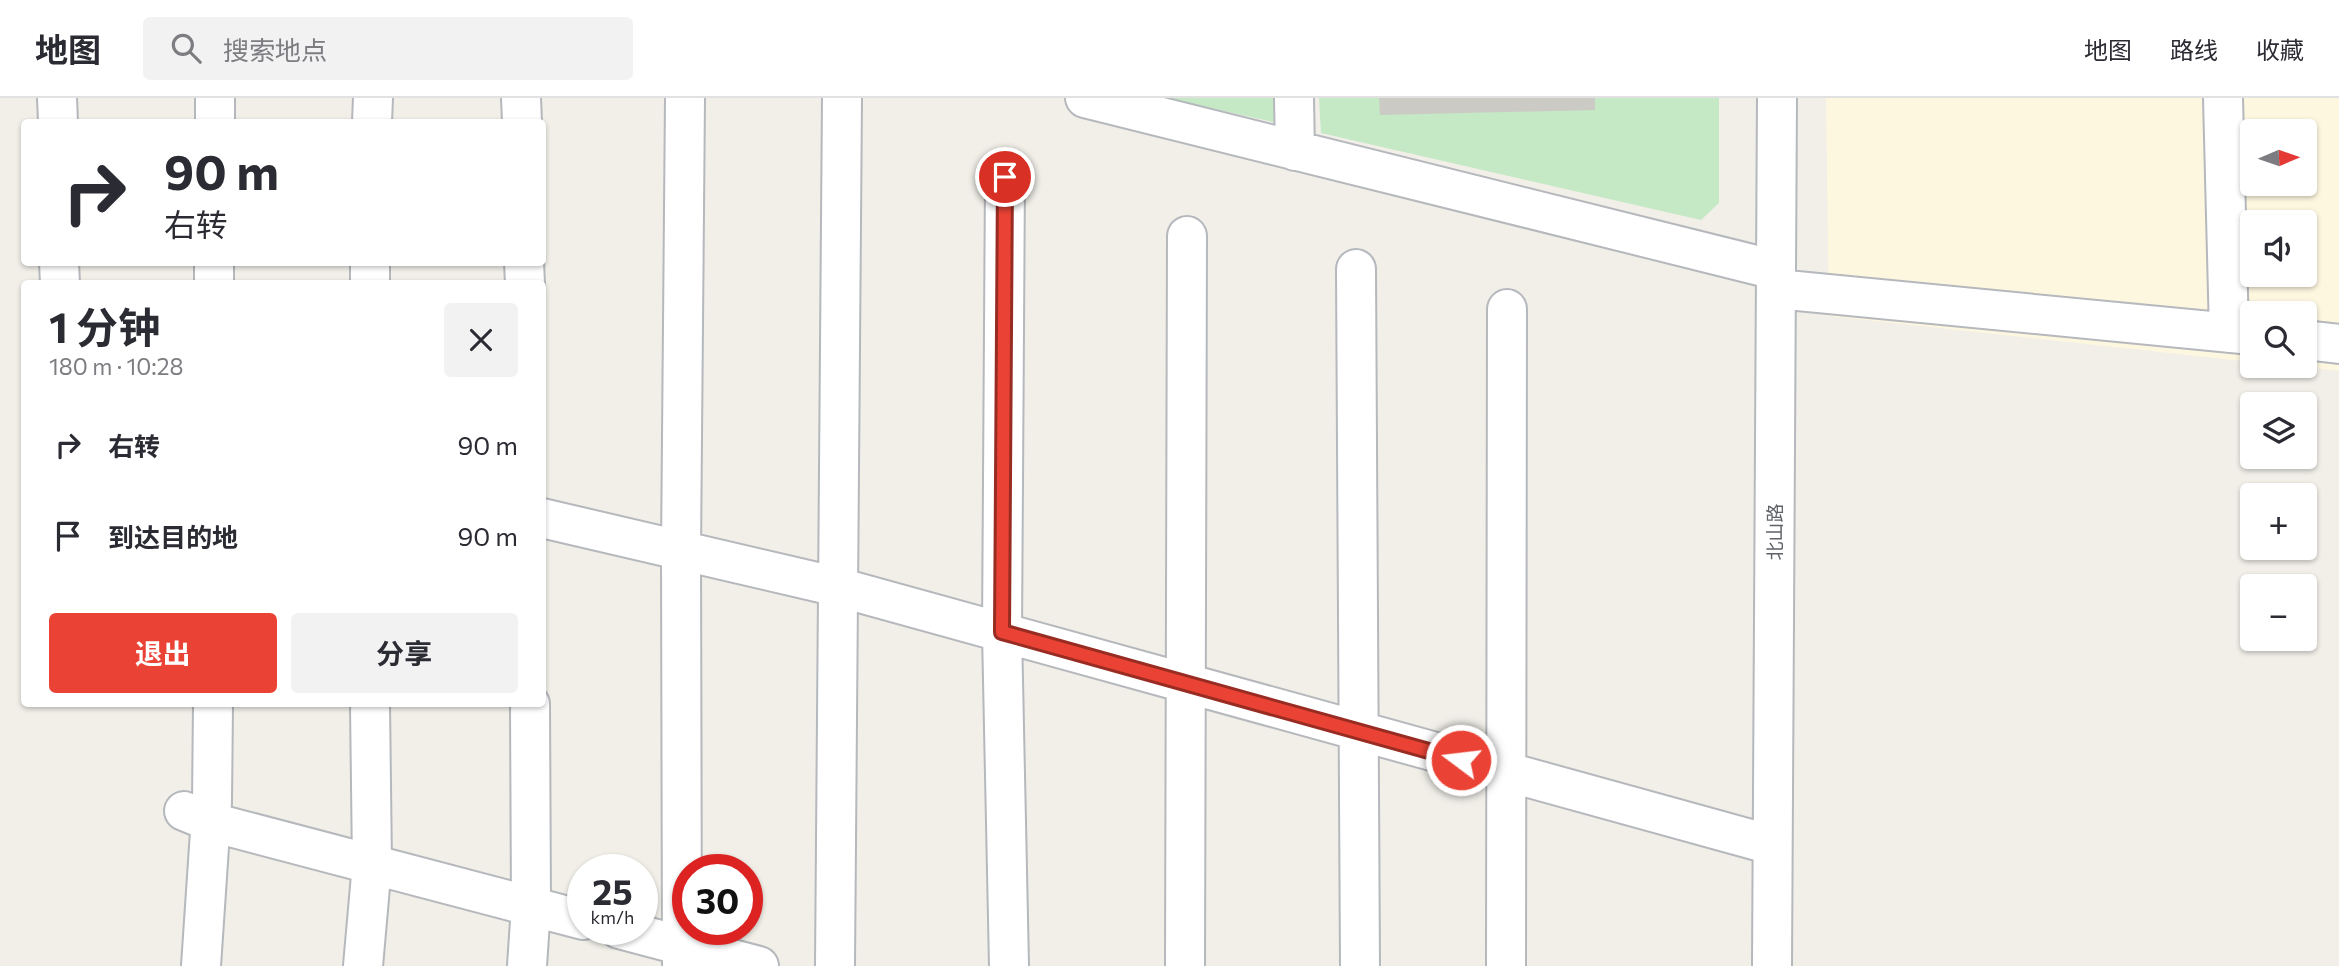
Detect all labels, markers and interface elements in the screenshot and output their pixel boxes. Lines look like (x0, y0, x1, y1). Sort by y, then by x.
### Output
search box (143, 17, 633, 80)
text: 地图 (35, 28, 101, 69)
icon: search (167, 29, 205, 67)
text: 搜索地点 (223, 34, 327, 65)
text: 地图 (2084, 35, 2132, 64)
text: 路线 (2170, 35, 2218, 64)
text: 收藏 (2256, 35, 2304, 64)
north arrow (2240, 119, 2317, 196)
map controls (2240, 119, 2317, 651)
text: 90 m (164, 140, 279, 200)
icon: right (49, 147, 140, 238)
pin (975, 147, 1035, 207)
icon: arrive (986, 158, 1024, 196)
text: 右转 (164, 204, 228, 244)
button: sound (2240, 210, 2317, 287)
text: 1 分钟 (49, 300, 160, 352)
button: search (2240, 301, 2317, 378)
button: close (444, 303, 518, 377)
text: 180 m · 10:28 (49, 352, 183, 380)
button: layers (2240, 392, 2317, 469)
icon: right (49, 426, 87, 464)
text: 90 m (458, 429, 518, 460)
text: 右转 (108, 430, 160, 461)
button: + (2240, 483, 2317, 560)
street label: 北山路 (1763, 503, 1786, 561)
icon: arrive (49, 517, 87, 555)
text: 90 m (458, 520, 518, 551)
text: 到达目的地 (108, 521, 238, 552)
button: − (2240, 574, 2317, 651)
button: 退出 (49, 613, 277, 693)
button: 分享 (291, 613, 518, 693)
position arrow (1424, 723, 1498, 797)
speed limit sign: 30 (672, 854, 763, 945)
text: 25 (592, 869, 633, 912)
text: km/h (591, 906, 634, 928)

